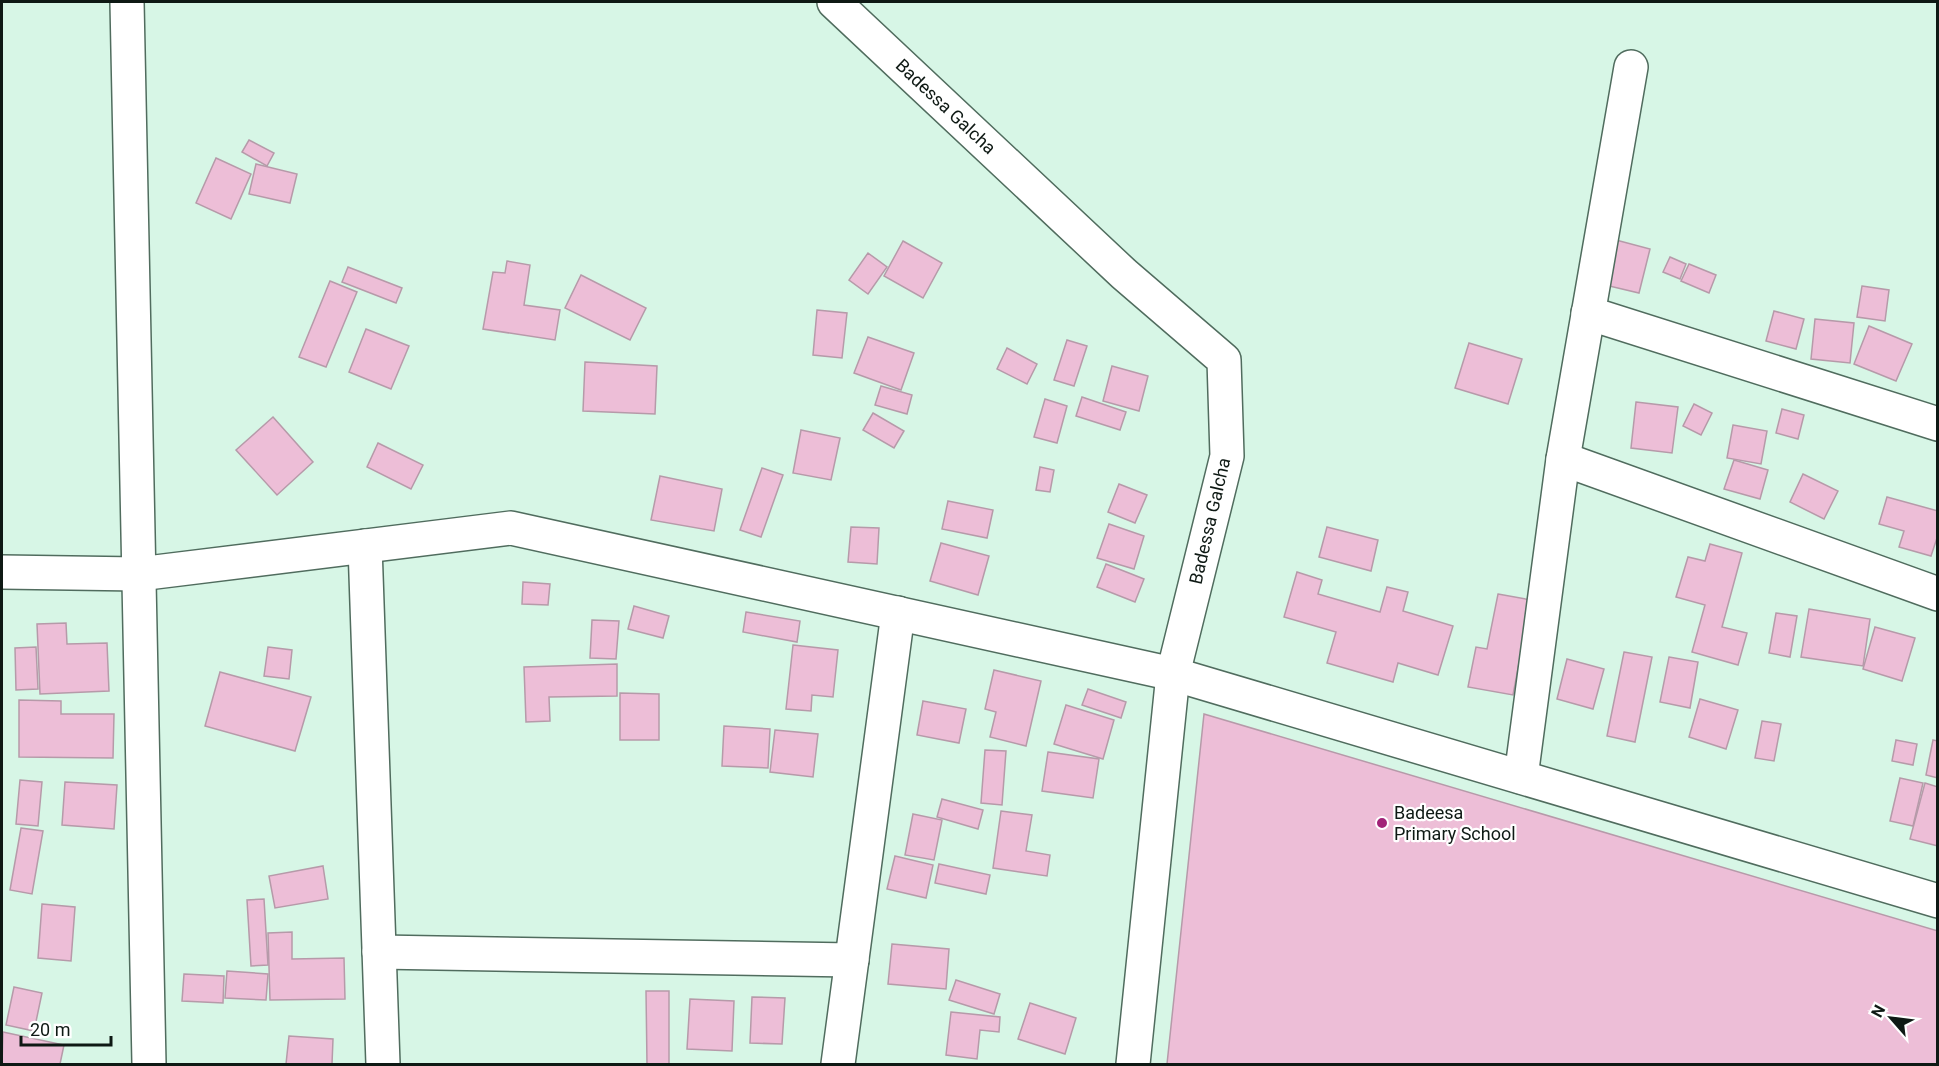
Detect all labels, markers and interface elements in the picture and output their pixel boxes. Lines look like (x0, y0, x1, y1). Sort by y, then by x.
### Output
street label: Badessa Galcha (892, 54, 1000, 158)
street label: Badessa Galcha (1185, 456, 1234, 586)
place label: Badeesa Primary School (1394, 802, 1516, 844)
marker: Badeesa Primary School (1375, 816, 1389, 830)
north arrow (1861, 988, 1921, 1048)
text: N (1867, 1002, 1889, 1021)
scale bar (21, 1009, 111, 1047)
text: 20 m (30, 1019, 70, 1040)

